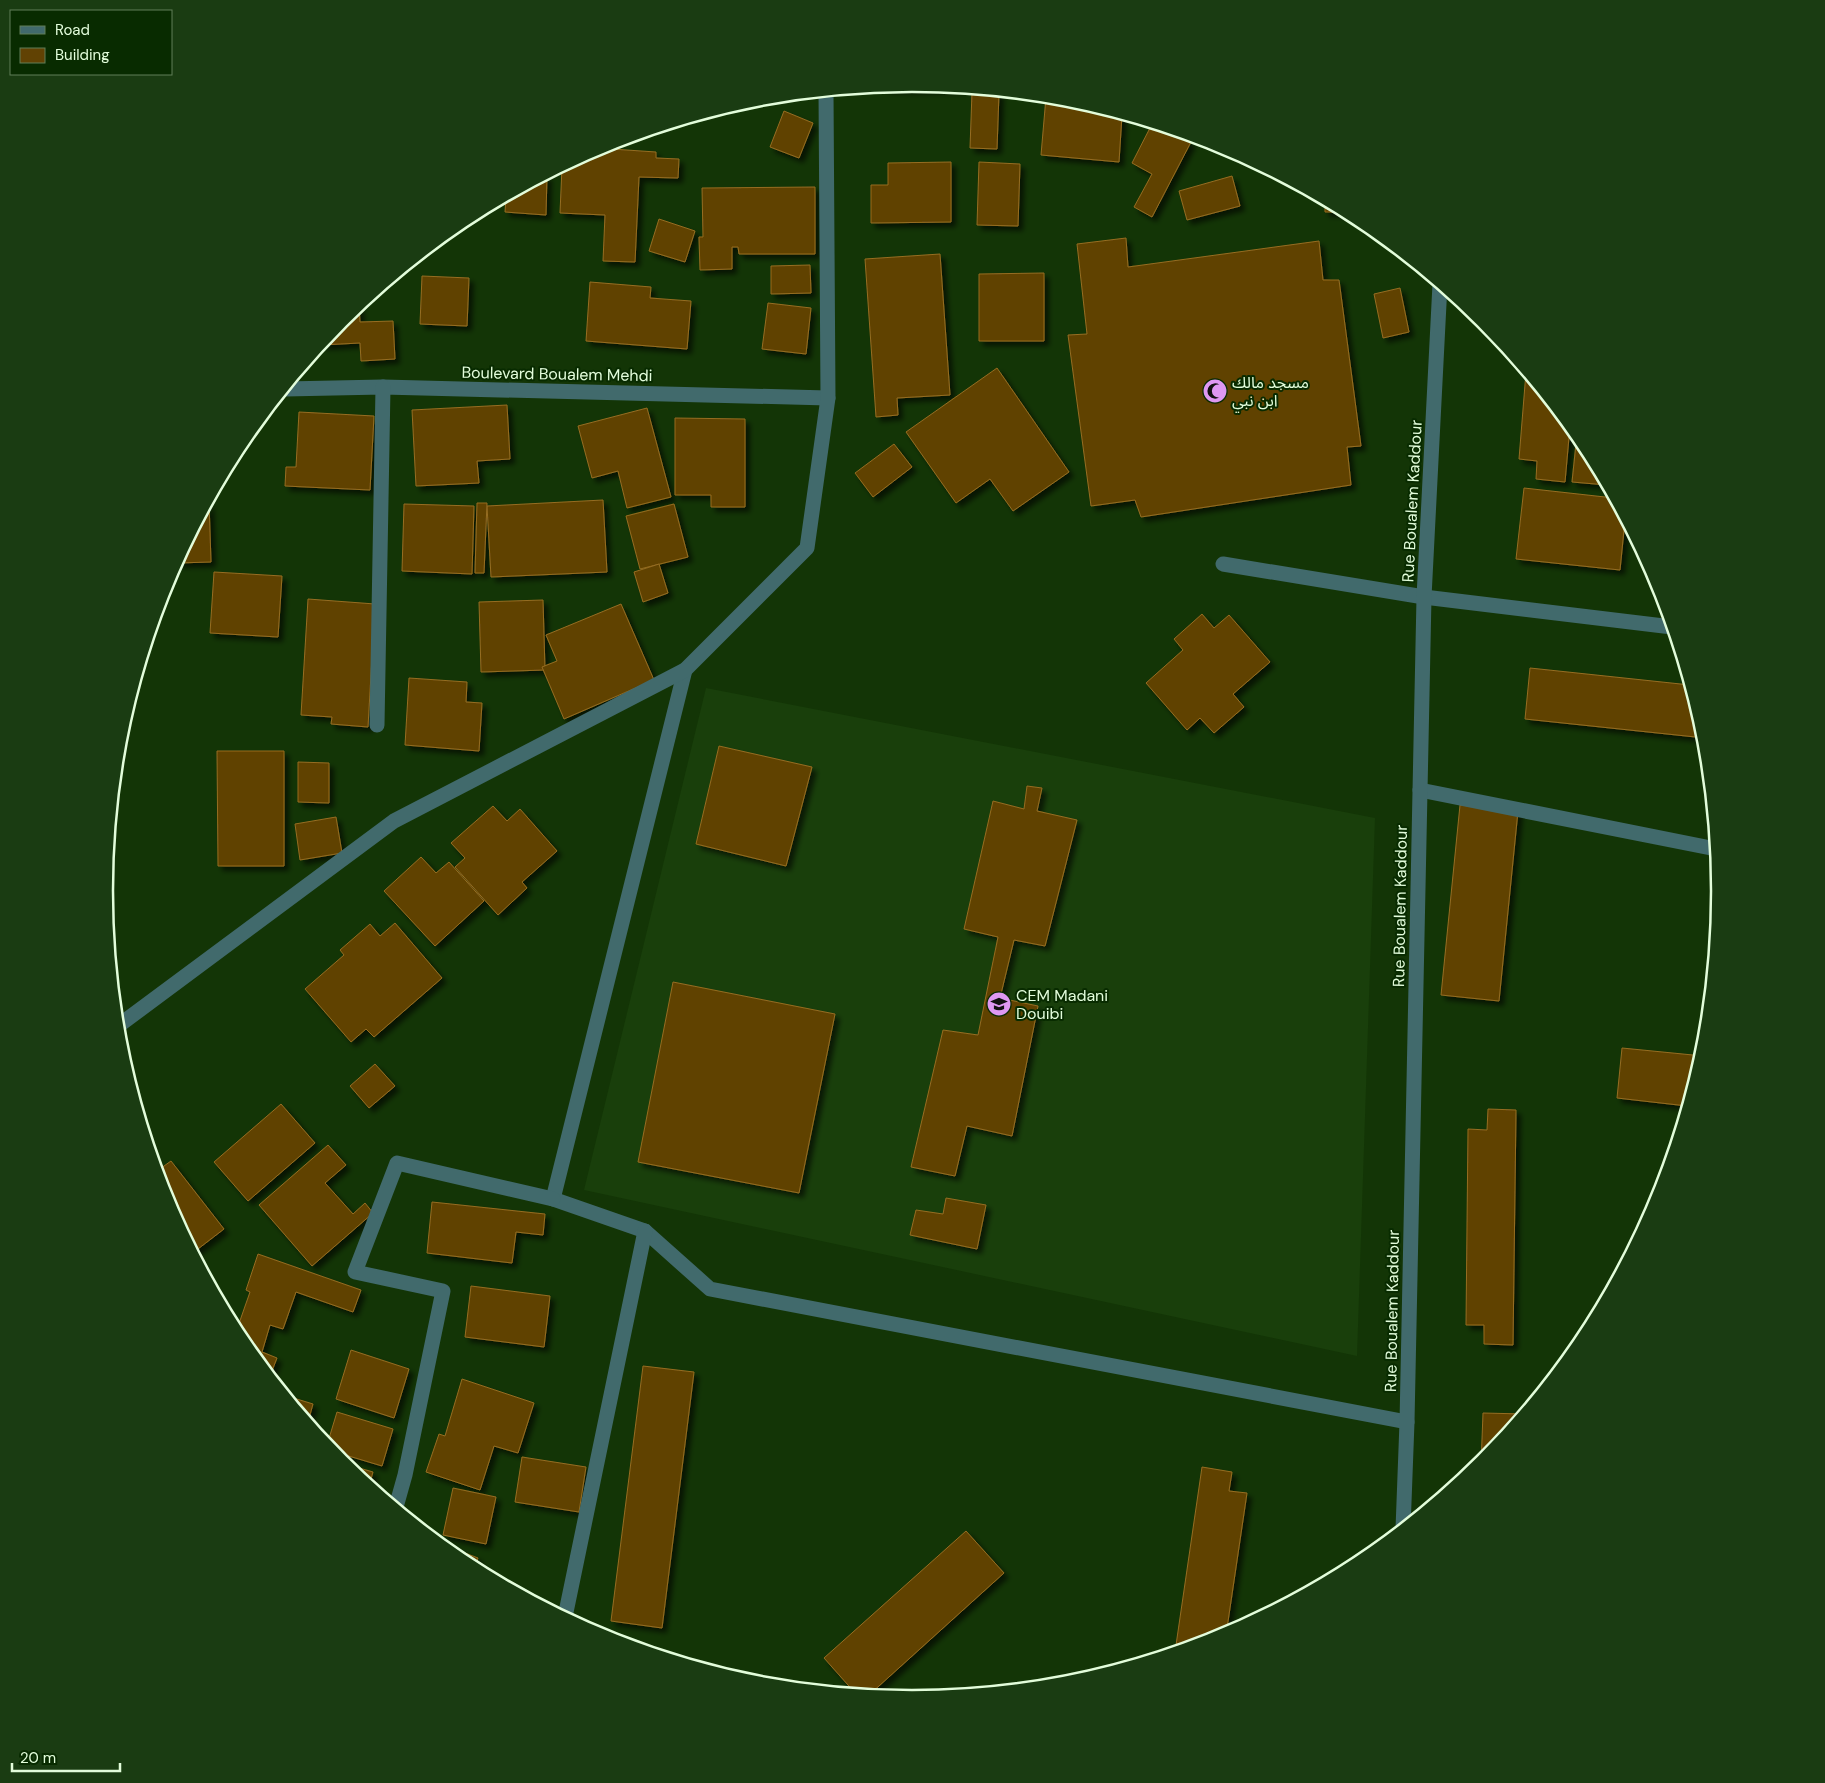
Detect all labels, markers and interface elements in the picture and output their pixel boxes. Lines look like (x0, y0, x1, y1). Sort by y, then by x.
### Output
legend (10, 10, 172, 75)
text: Road (55, 20, 90, 40)
text: Building (55, 45, 110, 65)
street label: Boulevard Boualem Mehdi (461, 362, 653, 386)
place label: مسجد مالك ابن نبي (1232, 372, 1309, 412)
mosque icon: مسجد مالك ابن نبي (1202, 378, 1228, 404)
street label: Rue Boualem Kaddour (1397, 419, 1427, 583)
street label: Rue Boualem Kaddour (1388, 824, 1412, 987)
place label: CEM Madani Douibi (1016, 985, 1108, 1024)
school or university icon: CEM Madani Douibi (986, 991, 1012, 1017)
street label: Rue Boualem Kaddour (1380, 1229, 1404, 1392)
scale bar (12, 1740, 120, 1772)
text: 20 m (20, 1748, 56, 1768)

